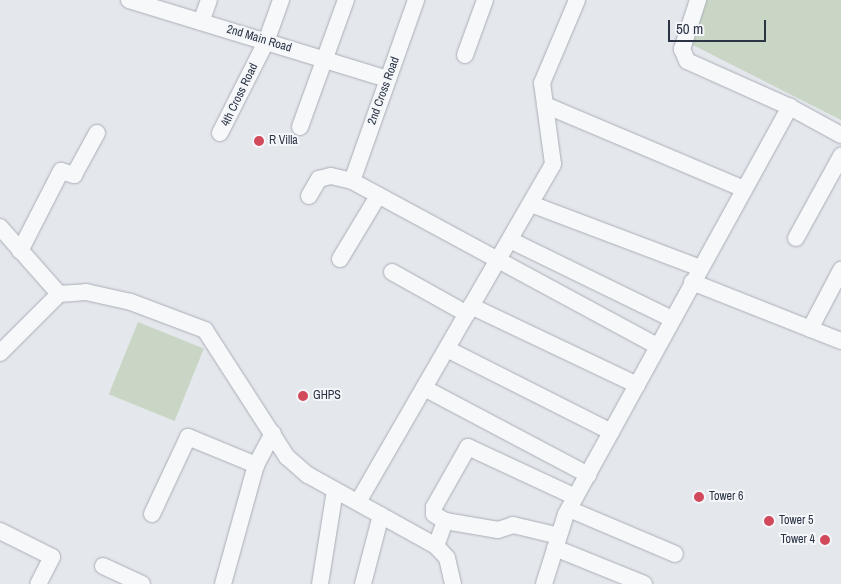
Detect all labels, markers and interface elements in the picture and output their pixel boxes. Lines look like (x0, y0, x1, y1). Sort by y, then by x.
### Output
scale bar (671, 10, 768, 42)
text: 50 m (676, 18, 703, 39)
street label: 2nd Main Road (225, 22, 293, 56)
street label: 2nd Cross Road (365, 55, 403, 127)
street label: 4th Cross Road (219, 61, 261, 129)
place label: R Villa (269, 134, 298, 148)
marker: R Villa (253, 135, 265, 147)
place label: GHPS (313, 389, 341, 403)
marker: GHPS (297, 390, 309, 402)
place label: Tower 6 (709, 490, 743, 504)
marker: Tower 6 (693, 491, 705, 503)
place label: Tower 5 (779, 514, 813, 528)
marker: Tower 5 (763, 515, 775, 527)
place label: Tower 4 (781, 533, 815, 547)
marker: Tower 4 (819, 534, 831, 546)

